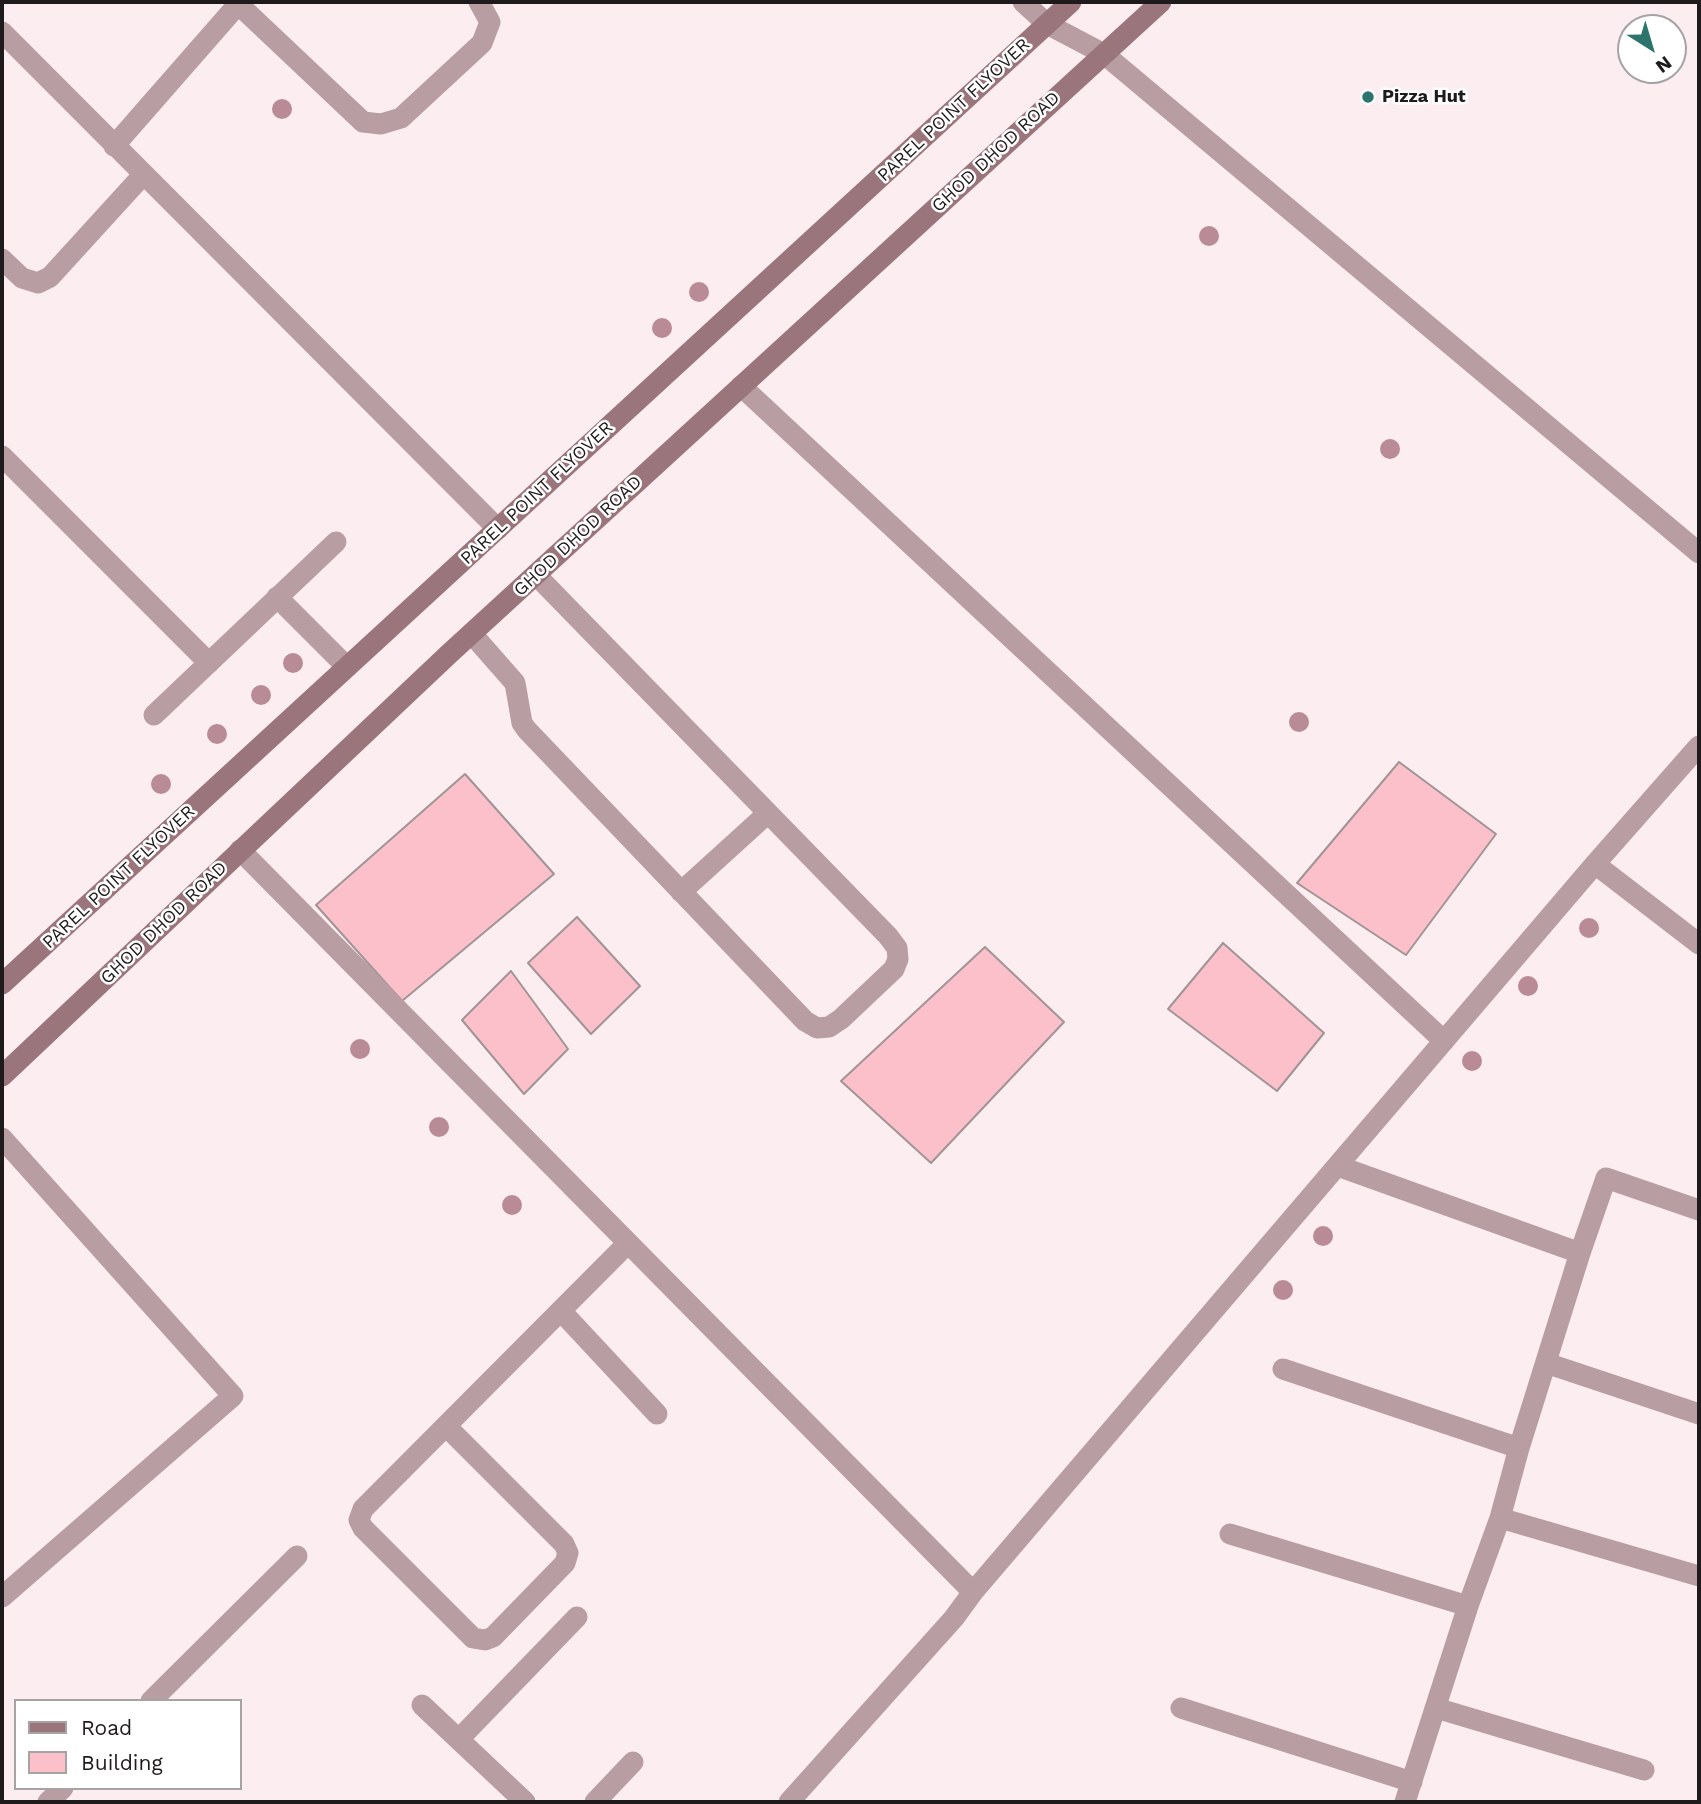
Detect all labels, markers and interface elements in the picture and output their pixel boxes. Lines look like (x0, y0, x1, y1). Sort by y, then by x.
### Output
north arrow (1617, 14, 1687, 84)
street label: PAREL POINT FLYOVER (873, 34, 1035, 186)
text: N (1651, 51, 1676, 78)
place label: Pizza Hut (1382, 86, 1466, 108)
street label: GHOD DHOD ROAD (927, 87, 1065, 217)
marker: Pizza Hut (1360, 89, 1376, 105)
street label: PAREL POINT FLYOVER (456, 417, 618, 569)
street label: GHOD DHOD ROAD (509, 471, 647, 601)
street label: PAREL POINT FLYOVER (38, 801, 200, 953)
street label: GHOD DHOD ROAD (96, 857, 232, 989)
legend (14, 1699, 242, 1790)
text: Road (81, 1715, 132, 1740)
text: Building (81, 1750, 163, 1775)

